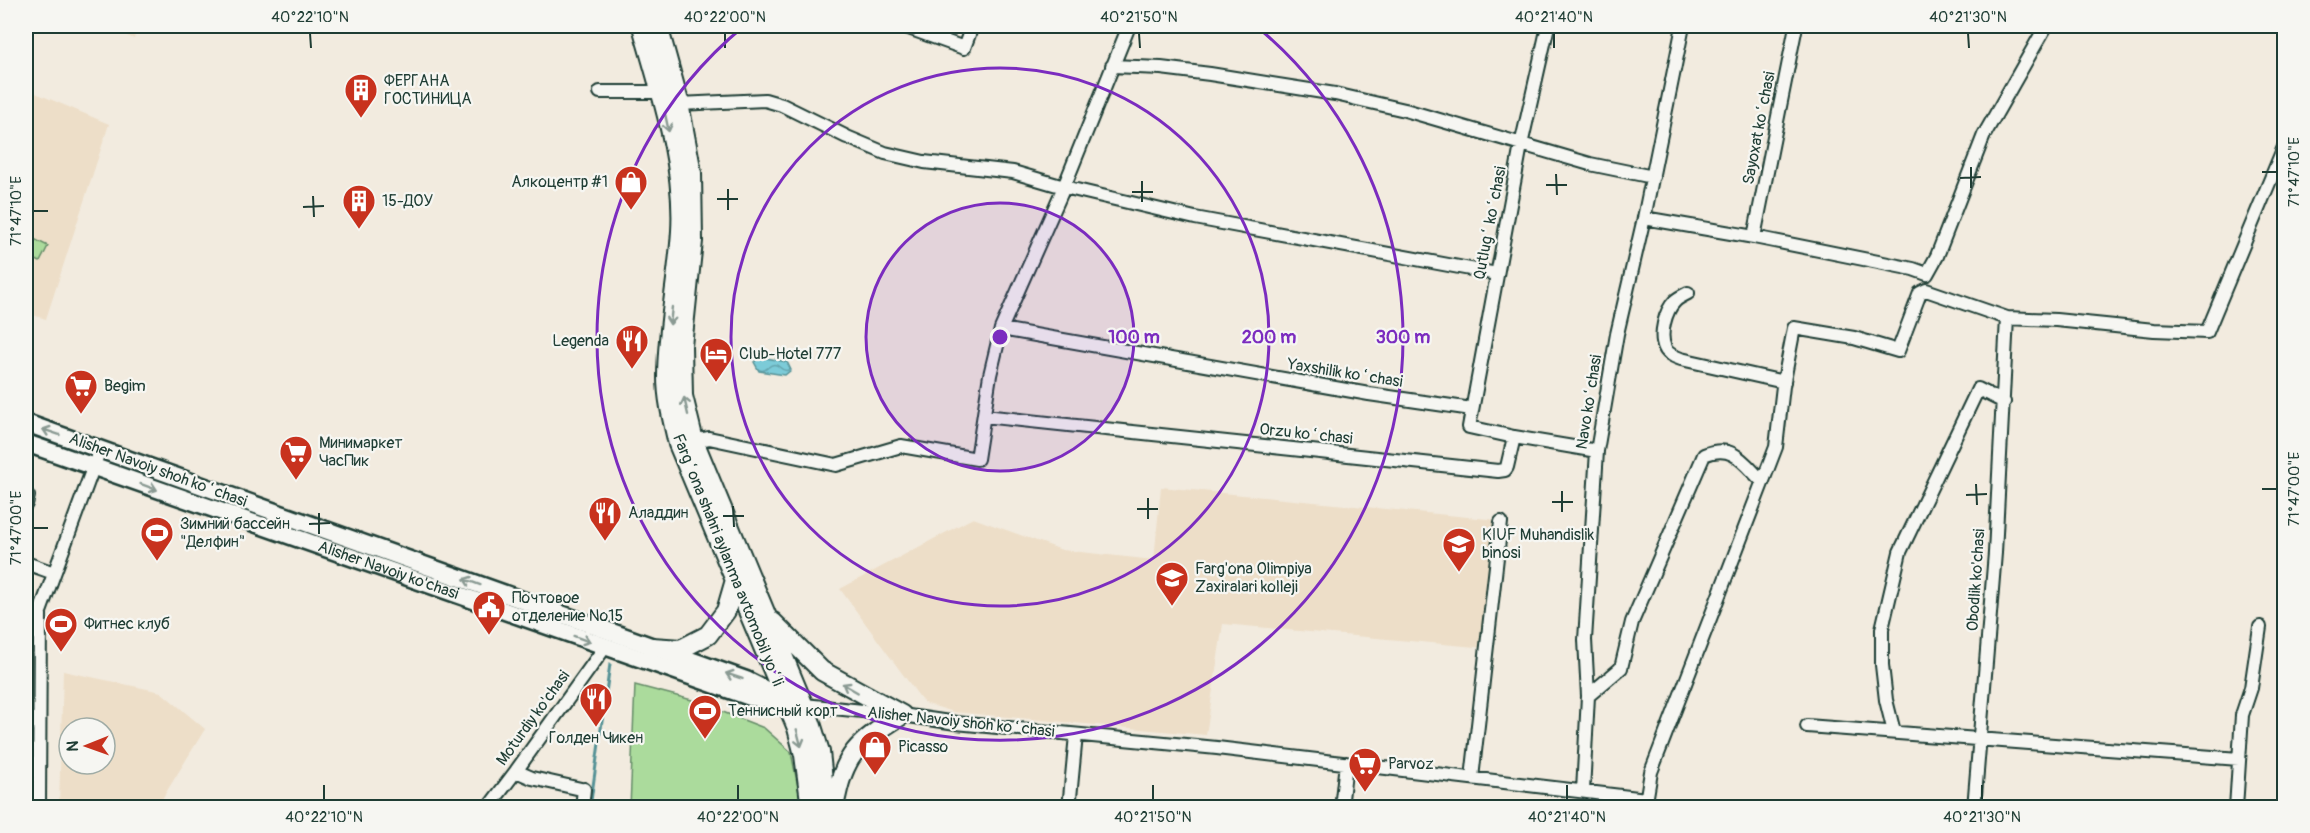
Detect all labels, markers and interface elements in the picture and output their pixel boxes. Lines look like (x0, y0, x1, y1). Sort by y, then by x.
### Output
text: 40°22'10"N (271, 8, 349, 27)
text: 40°22'00"N (684, 8, 766, 27)
text: 40°21'50"N (1100, 8, 1178, 27)
text: 40°21'40"N (1515, 8, 1593, 27)
text: 40°21'30"N (1929, 8, 2007, 27)
street label: Sayoxat koʻchasi (1738, 70, 1780, 186)
place label: ФЕРГАНА ГОСТИНИЦА (384, 71, 472, 109)
building icon: ФЕРГАНА ГОСТИНИЦА (343, 72, 379, 119)
one-way arrow (662, 113, 674, 132)
text: 71°47'10"E (2285, 137, 2304, 207)
shop icon: Алкоцентр #1 (613, 164, 649, 211)
street label: Qutlugʻ koʻchasi (1469, 164, 1511, 281)
place label: Алкоцентр #1 (511, 172, 608, 192)
text: 71°47'10"E (7, 176, 26, 246)
building icon: 15-ДОУ (341, 183, 377, 230)
place label: 15-ДОУ (382, 191, 434, 211)
one-way arrow (665, 306, 676, 325)
restaurant icon: Legenda (614, 323, 650, 370)
text: 100 m (1108, 326, 1160, 349)
text: 200 m (1242, 326, 1296, 349)
text: 300 m (1376, 326, 1430, 349)
centre of rings (990, 327, 1010, 347)
place label: Legenda (552, 331, 609, 351)
hotel icon: Club-Hotel 777 (698, 336, 734, 383)
place label: Club-Hotel 777 (739, 344, 842, 364)
street label: Navo koʻchasi (1572, 353, 1606, 451)
street label: Yaxshilik koʻchasi (1285, 354, 1404, 392)
supermarket icon: Begim (63, 368, 99, 415)
place label: Begim (104, 376, 146, 396)
one-way arrow (679, 397, 691, 416)
street label: Orzu koʻchasi (1258, 419, 1354, 449)
one-way arrow (41, 426, 60, 437)
street label: Alisher Navoiy shoh koʻchasi (66, 428, 250, 512)
street label: Fargʻona shahri aylanma avtomobil yoʻli (668, 431, 788, 689)
place label: Минимаркет ЧасПик (319, 433, 402, 471)
supermarket icon: Минимаркет ЧасПик (278, 434, 314, 481)
text: 71°47'00"E (2285, 452, 2304, 526)
one-way arrow (139, 482, 158, 493)
text: 71°47'00"E (7, 491, 26, 565)
restaurant icon: Аладдин (587, 495, 623, 542)
place label: Аладдин (628, 503, 689, 523)
place label: Зимний бассейн "Делфин" (180, 514, 290, 552)
sports icon: Зимний бассейн "Делфин" (139, 515, 175, 562)
place label: KIUF Muhandislik binosi (1482, 525, 1594, 563)
school or university icon: KIUF Muhandislik binosi (1441, 526, 1477, 573)
street label: Obodlik ko'chasi (1962, 528, 1990, 632)
street label: Alisher Navoiy ko'chasi (315, 536, 461, 604)
place label: Farg'ona Olimpiya Zaxiralari kolleji (1195, 559, 1312, 597)
school or university icon: Farg'ona Olimpiya Zaxiralari kolleji (1154, 560, 1190, 607)
one-way arrow (463, 576, 481, 587)
place label: Почтовое отделение №15 (512, 588, 623, 626)
public building icon: Почтовое отделение №15 (471, 589, 507, 636)
sports icon: Фитнес клуб (43, 606, 79, 653)
place label: Фитнес клуб (84, 614, 170, 634)
one-way arrow (573, 635, 591, 646)
street label: Moturdiy ko'chasi (492, 666, 574, 769)
one-way arrow (725, 669, 744, 680)
restaurant icon: Голден Чикен (578, 681, 614, 728)
one-way arrow (842, 681, 859, 693)
sports icon: Теннисный корт (687, 693, 723, 740)
place label: Теннисный корт (728, 701, 838, 721)
street label: Alisher Navoiy shoh koʻchasi (866, 702, 1056, 742)
north arrow (57, 716, 117, 776)
place label: Голден Чикен (549, 728, 643, 748)
one-way arrow (794, 728, 805, 747)
shop icon: Picasso (857, 729, 893, 776)
place label: Picasso (898, 737, 949, 757)
text: N (63, 740, 83, 752)
supermarket icon: Parvoz (1347, 746, 1383, 793)
place label: Parvoz (1388, 754, 1433, 774)
text: 40°22'10"N (285, 808, 363, 827)
text: 40°22'00"N (697, 808, 779, 827)
text: 40°21'50"N (1114, 808, 1192, 827)
text: 40°21'40"N (1528, 808, 1606, 827)
text: 40°21'30"N (1943, 808, 2021, 827)

